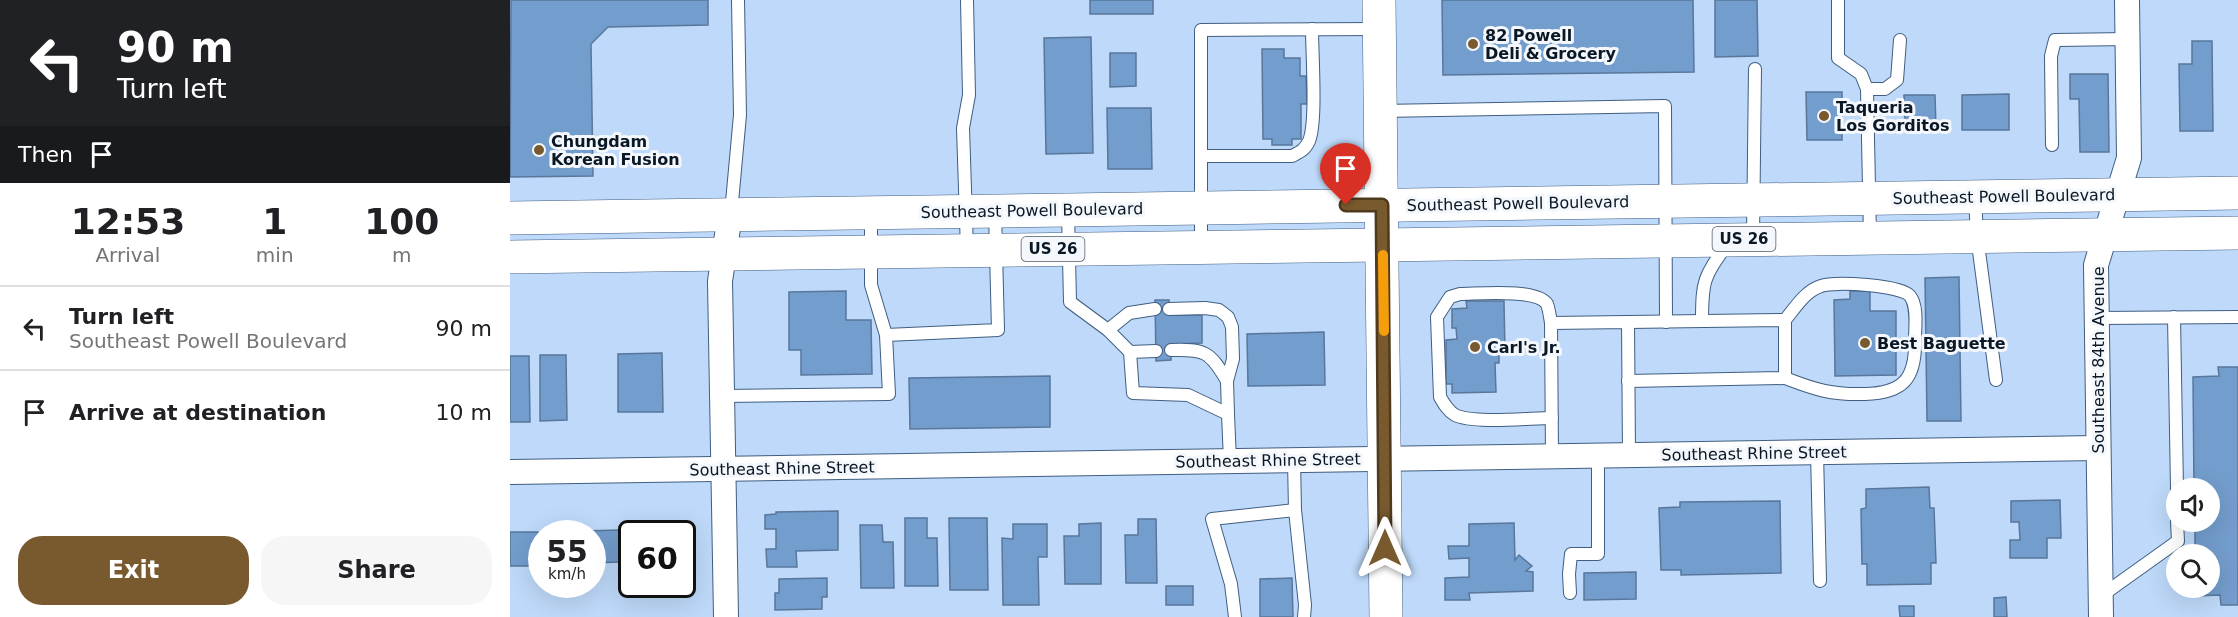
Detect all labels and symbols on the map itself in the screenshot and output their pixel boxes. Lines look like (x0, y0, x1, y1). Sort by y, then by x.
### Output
place label: 82 Powell Deli & Grocery (1485, 26, 1616, 63)
marker: 82 Powell Deli & Grocery (1466, 37, 1480, 51)
place label: Taqueria Los Gorditos (1836, 98, 1949, 135)
marker: Taqueria Los Gorditos (1817, 109, 1831, 123)
place label: Chungdam Korean Fusion (551, 132, 680, 169)
marker: Chungdam Korean Fusion (532, 143, 546, 157)
pin (1320, 143, 1371, 205)
street label: Southeast Powell Boulevard (1893, 185, 2115, 208)
street label: Southeast Powell Boulevard (1407, 192, 1629, 215)
street label: Southeast Powell Boulevard (921, 199, 1143, 222)
road number: US 26 (1712, 227, 1776, 251)
road number: US 26 (1022, 237, 1084, 261)
street label: Southeast 84th Avenue (2089, 266, 2108, 454)
place label: Best Baguette (1877, 334, 2006, 353)
marker: Best Baguette (1858, 336, 1872, 350)
place label: Carl's Jr. (1487, 338, 1561, 357)
marker: Carl's Jr. (1468, 340, 1482, 354)
street label: Southeast Rhine Street (1661, 442, 1847, 465)
street label: Southeast Rhine Street (1175, 449, 1361, 472)
street label: Southeast Rhine Street (689, 457, 875, 480)
position arrow (1353, 516, 1417, 580)
speed limit sign: 60 (618, 520, 696, 598)

